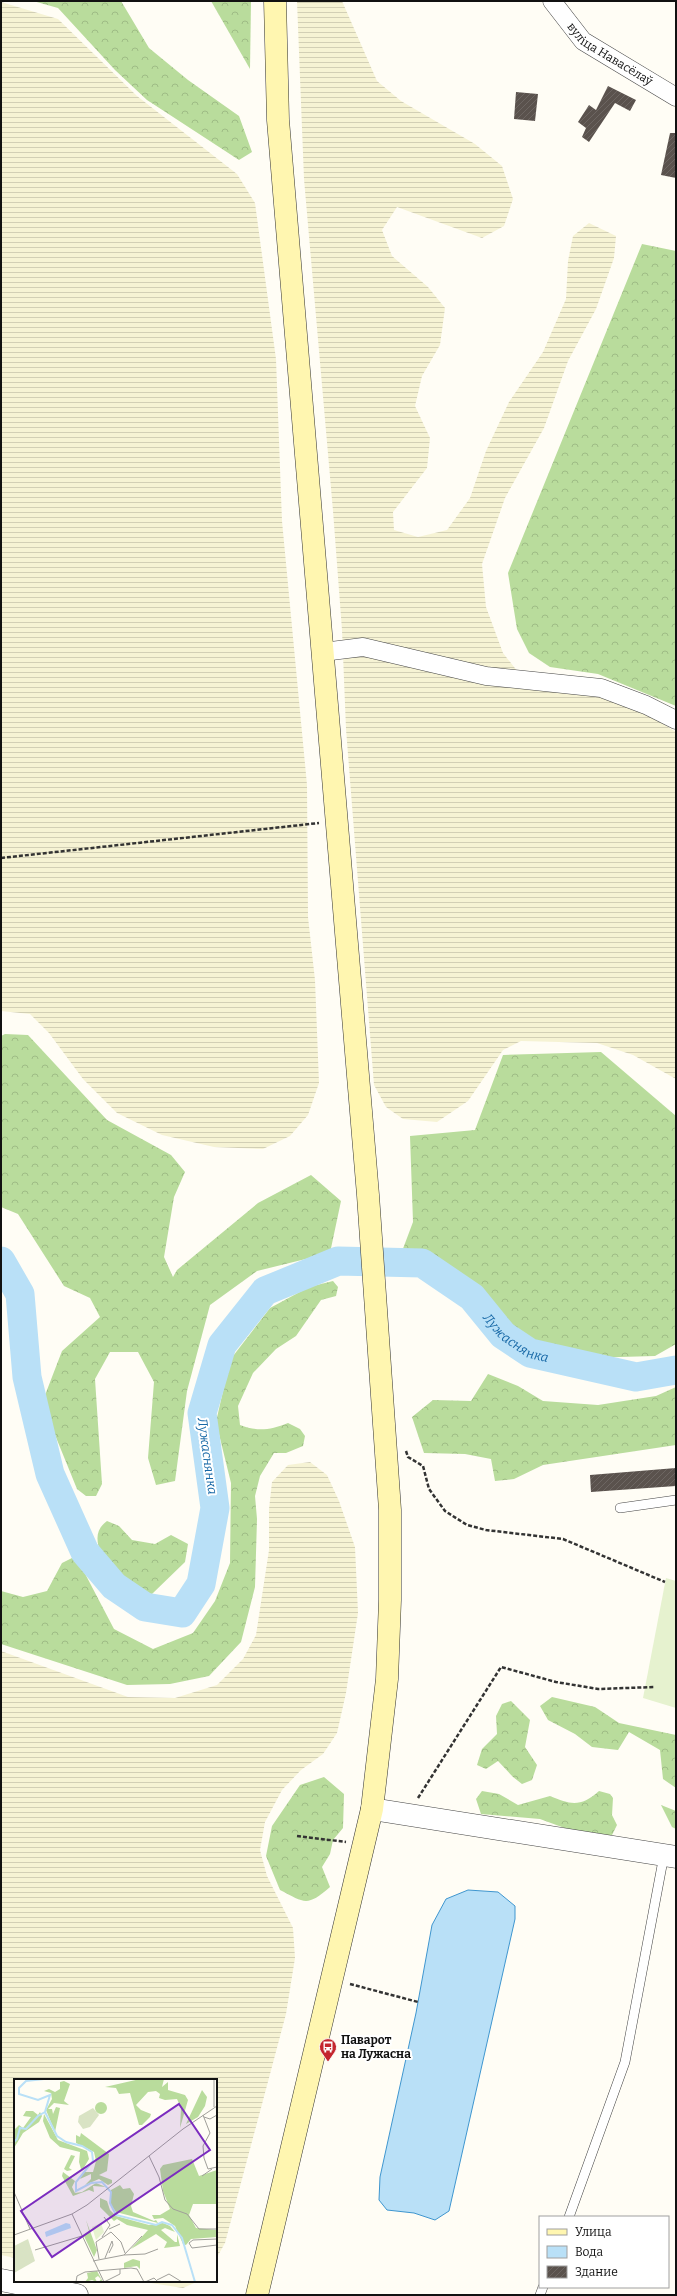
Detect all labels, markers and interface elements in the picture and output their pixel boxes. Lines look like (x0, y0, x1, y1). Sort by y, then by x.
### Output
street label: вуліца Навасёлаў (564, 20, 656, 89)
water label: Лужаснянка (480, 1309, 550, 1365)
water label: Лужаснянка (195, 1416, 220, 1496)
place label: Паварот на Лужасна (341, 2033, 411, 2061)
bus stop icon: Паварот на Лужасна (318, 2037, 338, 2062)
inset map (14, 2079, 217, 2282)
legend (539, 2216, 669, 2288)
text: Улица (575, 2225, 612, 2239)
text: Вода (575, 2245, 604, 2259)
text: Здание (575, 2265, 618, 2279)

